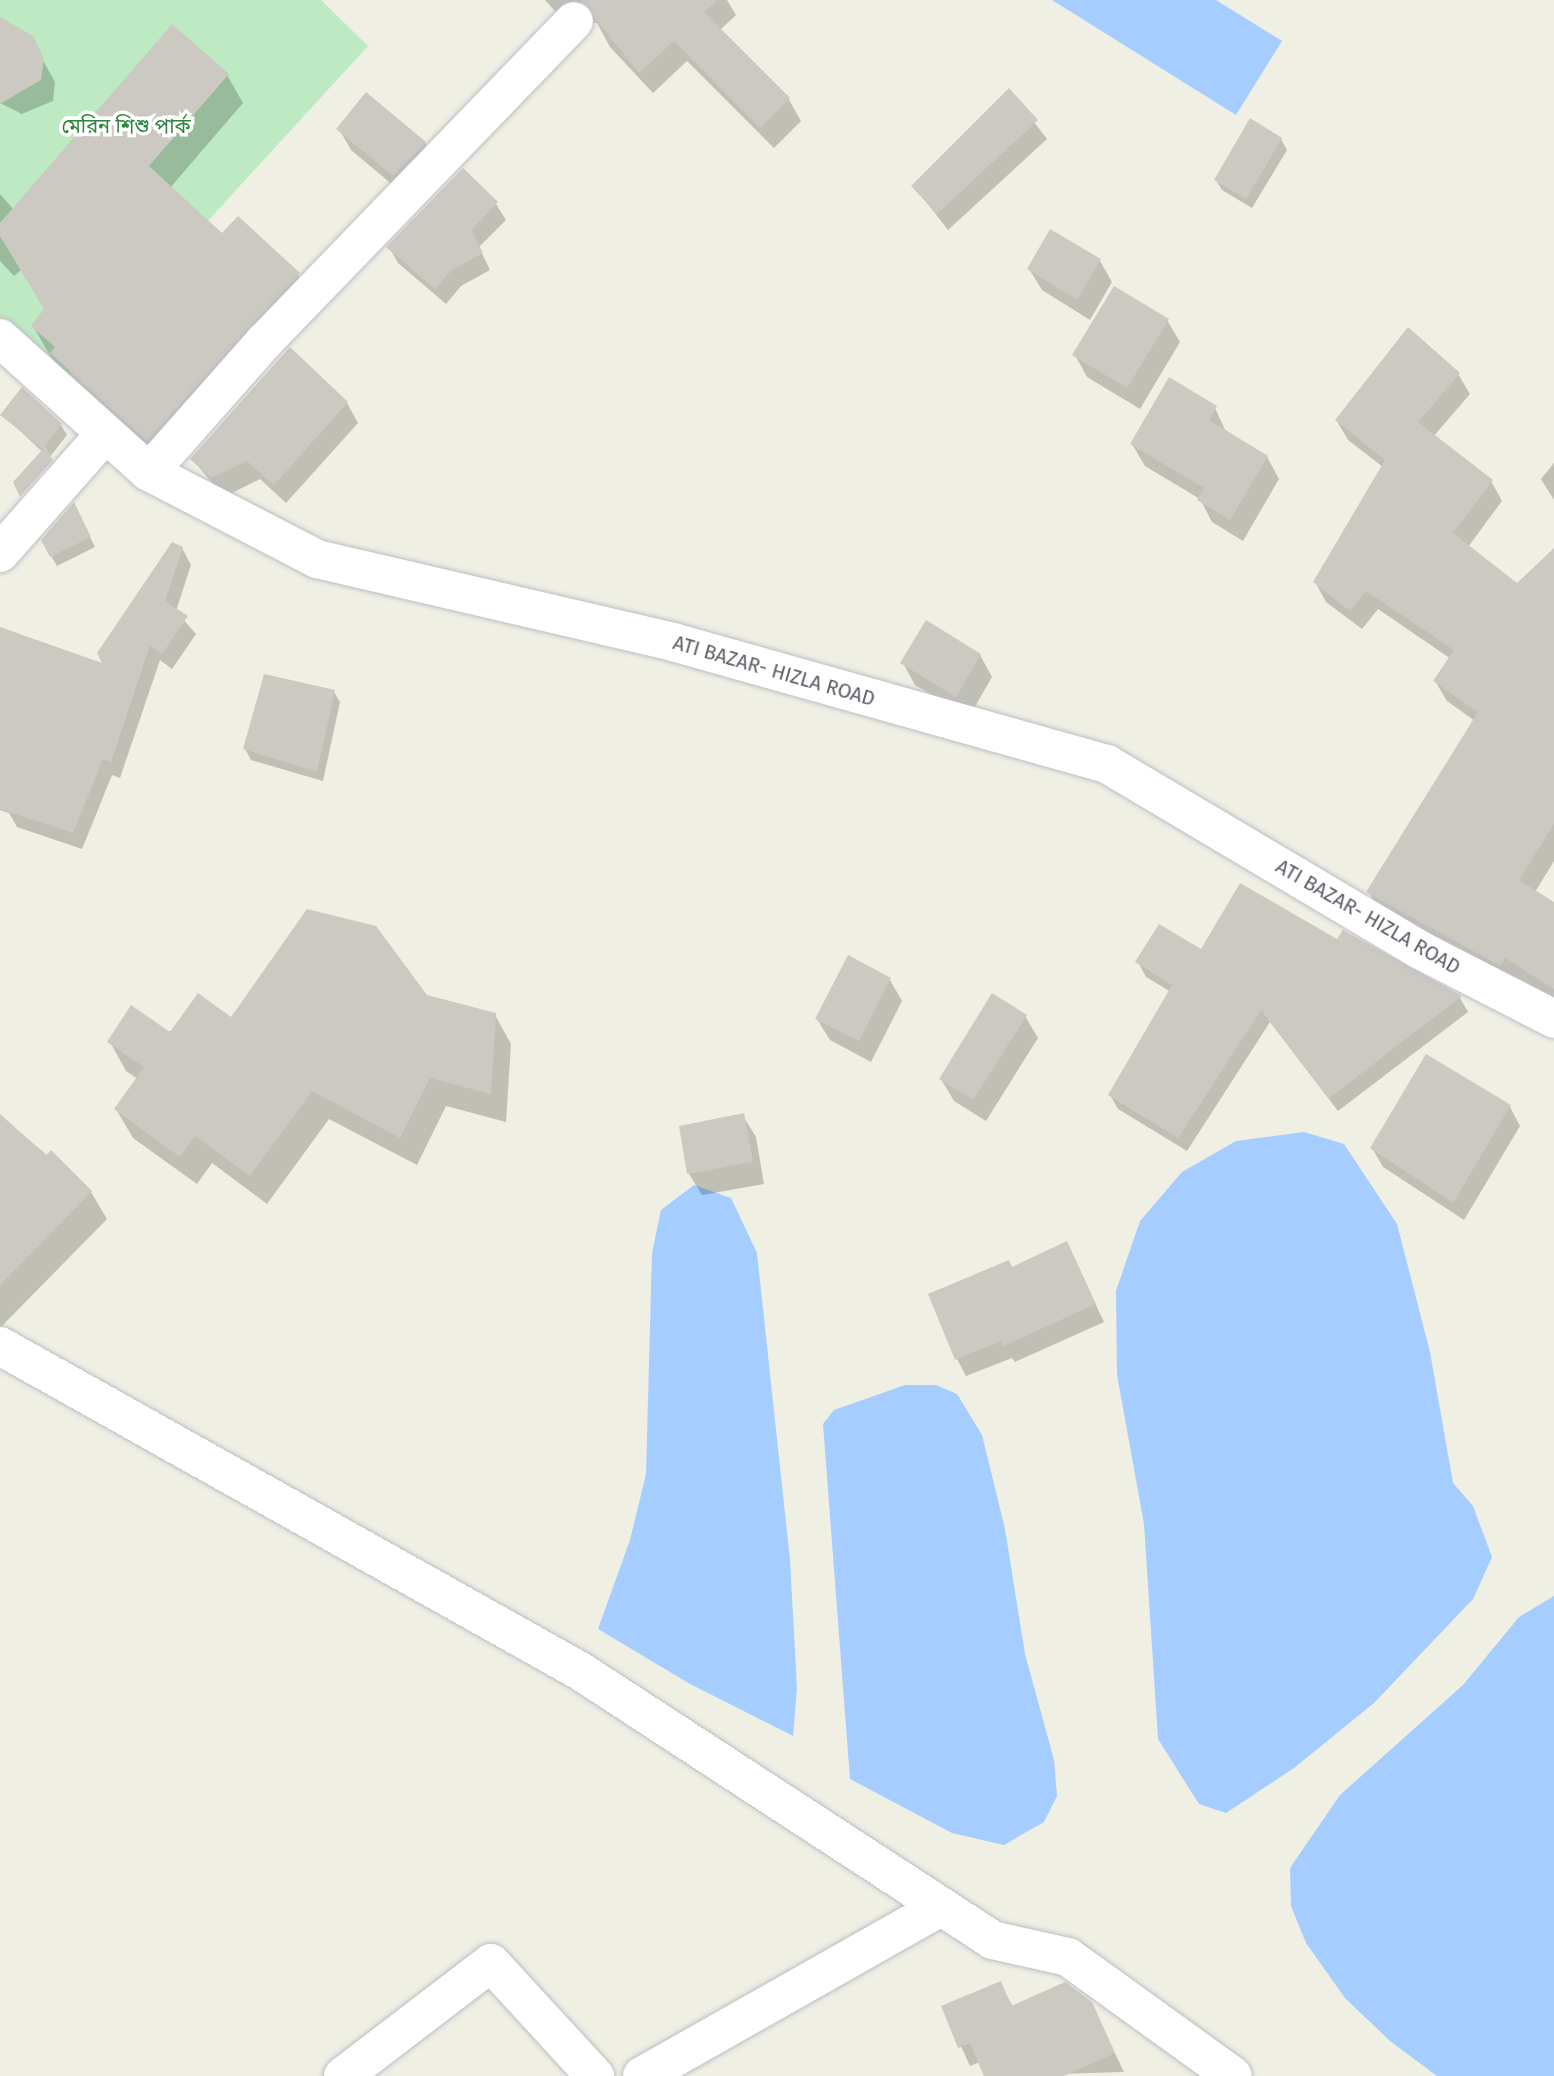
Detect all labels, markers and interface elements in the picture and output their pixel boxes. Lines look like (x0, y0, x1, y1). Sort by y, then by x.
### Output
park label: মেরিন শিশু পার্ক (61, 114, 191, 138)
street label: ATI BAZAR- HIZLA ROAD (670, 631, 878, 711)
street label: ATI BAZAR- HIZLA ROAD (1272, 854, 1464, 980)

